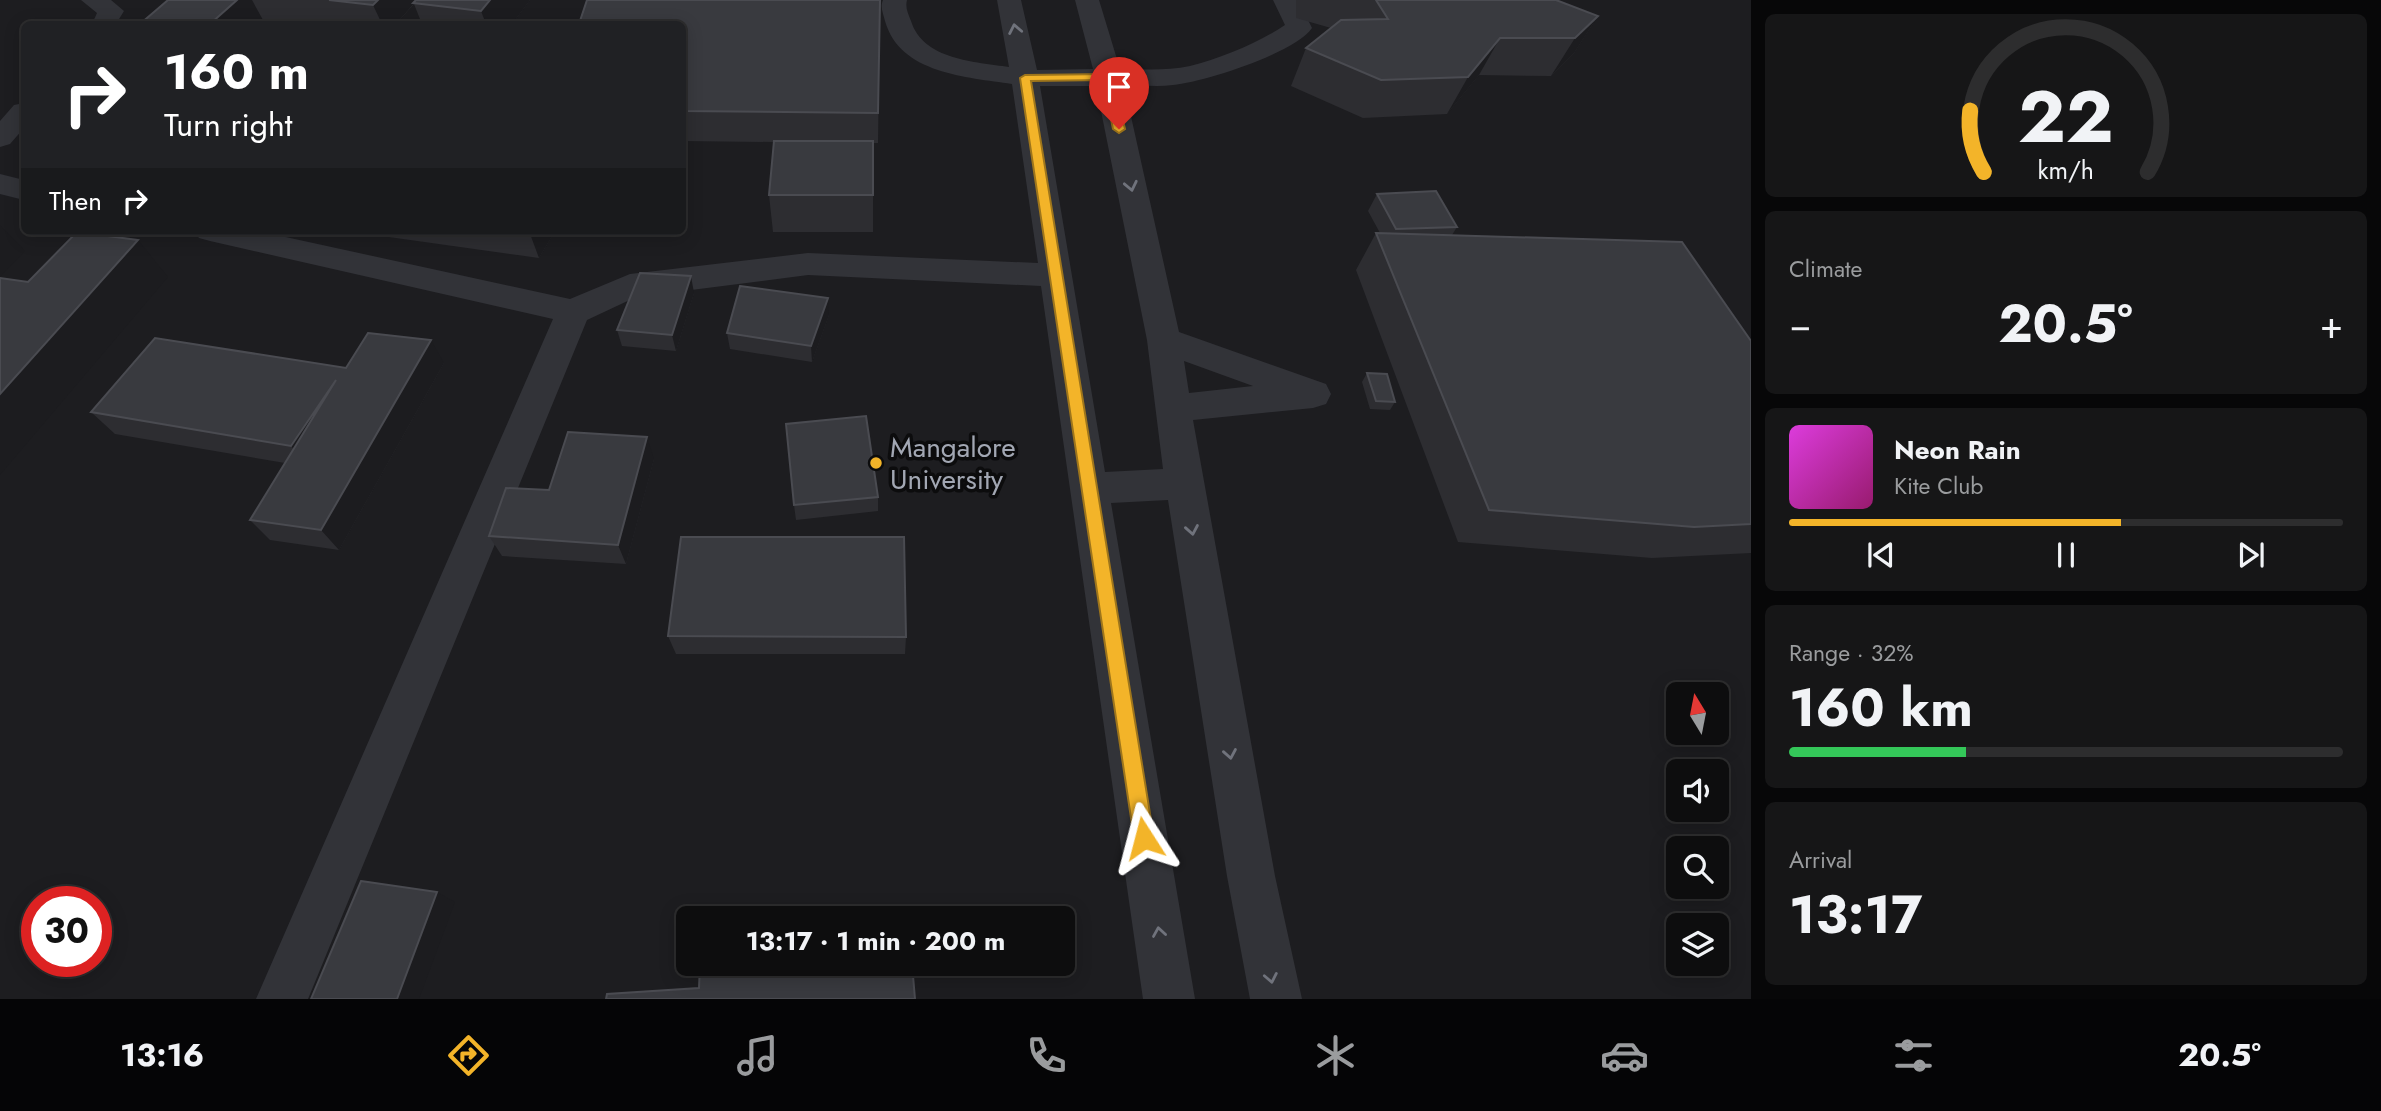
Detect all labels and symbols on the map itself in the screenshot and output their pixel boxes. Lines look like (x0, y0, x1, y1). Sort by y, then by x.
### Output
one-way arrow (1009, 23, 1024, 35)
pin (1089, 57, 1149, 129)
one-way arrow (1123, 180, 1137, 192)
place label: Mangalore University (890, 427, 1016, 500)
marker: Mangalore University (868, 455, 884, 471)
one-way arrow (1184, 524, 1199, 536)
north arrow (1666, 682, 1729, 746)
one-way arrow (1222, 748, 1237, 760)
position arrow (1107, 801, 1181, 875)
speed limit sign: 30 (21, 886, 112, 977)
one-way arrow (1152, 926, 1167, 937)
one-way arrow (1263, 972, 1278, 984)

